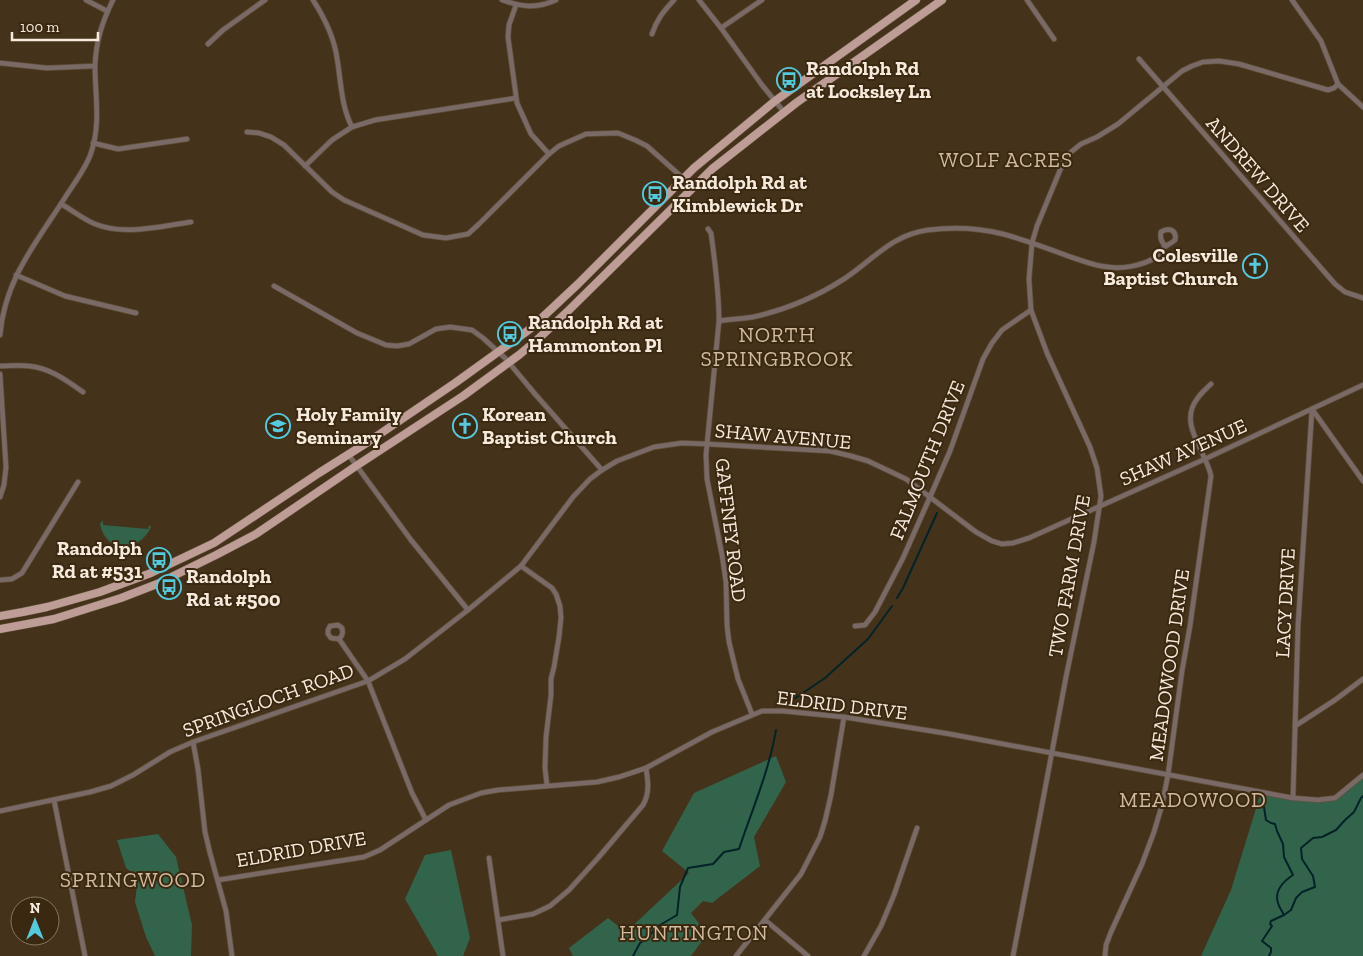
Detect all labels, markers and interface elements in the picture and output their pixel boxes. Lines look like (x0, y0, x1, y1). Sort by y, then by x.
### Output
scale bar (12, 10, 99, 42)
text: 100 m (20, 18, 59, 36)
place label: Randolph Rd at Locksley Ln (806, 56, 931, 103)
bus stop icon: Randolph Rd at Locksley Ln (776, 67, 802, 93)
street label: ANDREW DRIVE (1201, 111, 1315, 237)
district label: WOLF ACRES (939, 147, 1073, 172)
place label: Randolph Rd at Kimblewick Dr (672, 170, 808, 217)
bus stop icon: Randolph Rd at Kimblewick Dr (642, 181, 668, 207)
place label: Colesville Baptist Church (1103, 243, 1238, 290)
church icon: Colesville Baptist Church (1242, 253, 1268, 279)
place label: Randolph Rd at Hammonton Pl (528, 310, 664, 357)
bus stop icon: Randolph Rd at Hammonton Pl (497, 321, 523, 347)
district label: NORTH SPRINGBROOK (701, 322, 853, 371)
street label: FALMOUTH DRIVE (884, 377, 970, 543)
place label: Holy Family Seminary (296, 402, 402, 449)
place label: Korean Baptist Church (482, 402, 617, 449)
school or university icon: Holy Family Seminary (265, 413, 291, 439)
church icon: Korean Baptist Church (452, 413, 478, 439)
street label: SHAW AVENUE (1116, 413, 1250, 491)
street label: SHAW AVENUE (714, 418, 852, 454)
street label: GAFFNEY ROAD (710, 457, 752, 603)
street label: TWO FARM DRIVE (1043, 493, 1095, 659)
place label: Randolph Rd at #531 (52, 536, 142, 583)
bus stop icon: Randolph Rd at #531 (146, 547, 172, 573)
street label: LACY DRIVE (1270, 548, 1300, 658)
place label: Randolph Rd at #500 (186, 564, 281, 611)
street label: MEADOWOOD DRIVE (1144, 567, 1194, 763)
bus stop icon: Randolph Rd at #500 (156, 574, 182, 600)
street label: SPRINGLOCH ROAD (179, 658, 357, 742)
street label: ELDRID DRIVE (775, 685, 909, 725)
district label: MEADOWOOD (1119, 787, 1267, 812)
street label: ELDRID DRIVE (234, 826, 368, 872)
district label: SPRINGWOOD (60, 867, 206, 892)
north arrow (10, 896, 60, 946)
text: N (30, 900, 41, 917)
district label: HUNTINGTON (619, 920, 769, 945)

